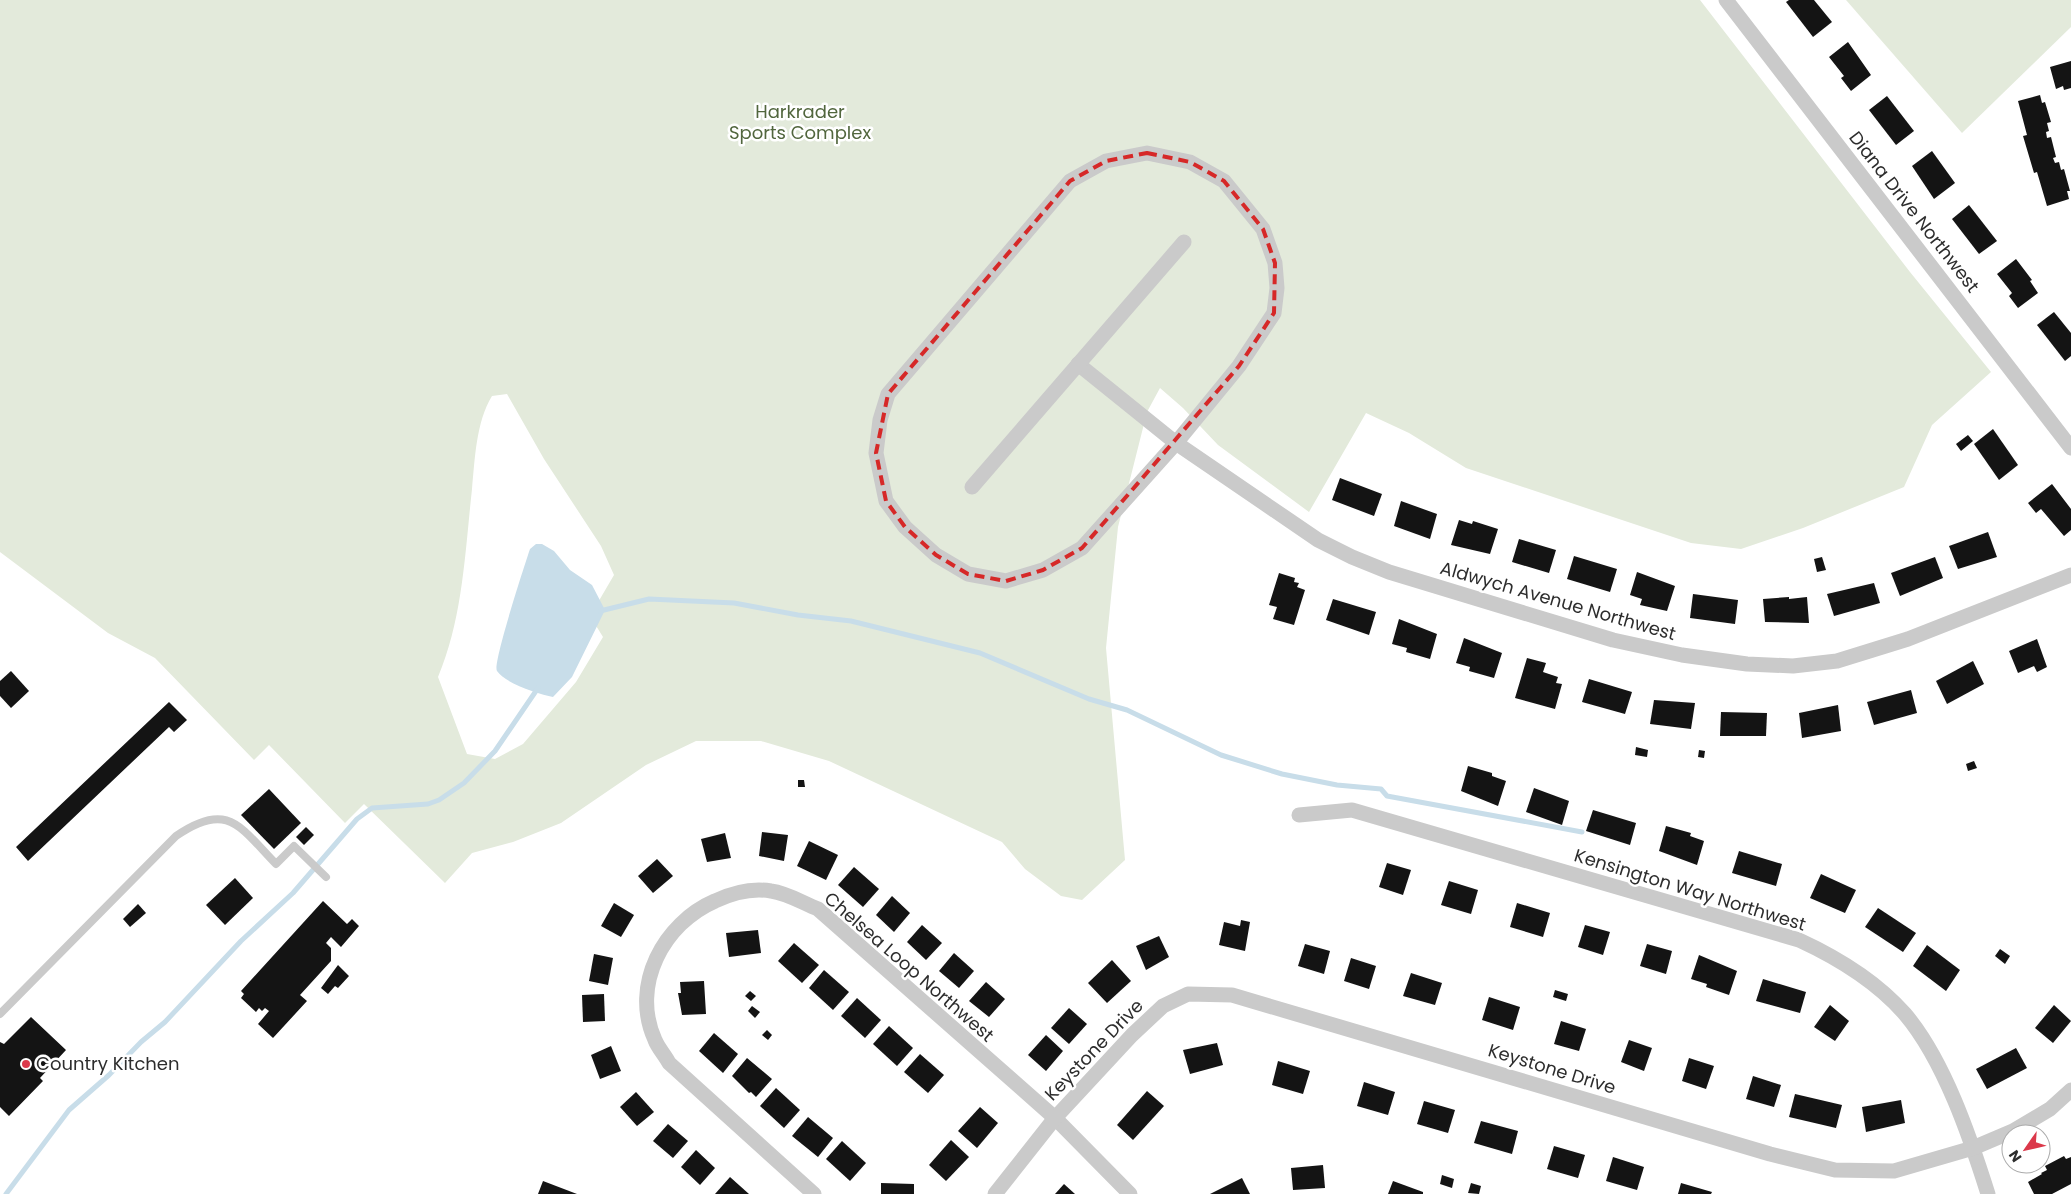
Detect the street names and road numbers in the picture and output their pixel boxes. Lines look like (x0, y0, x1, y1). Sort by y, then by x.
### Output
street label: Diana Drive Northwest (1843, 126, 1985, 298)
street label: Aldwych Avenue Northwest (1437, 555, 1679, 646)
street label: Kensington Way Northwest (1571, 842, 1809, 937)
street label: Chelsea Loop Northwest (819, 886, 999, 1047)
street label: Keystone Drive (1039, 993, 1149, 1106)
street label: Keystone Drive (1485, 1037, 1619, 1100)

